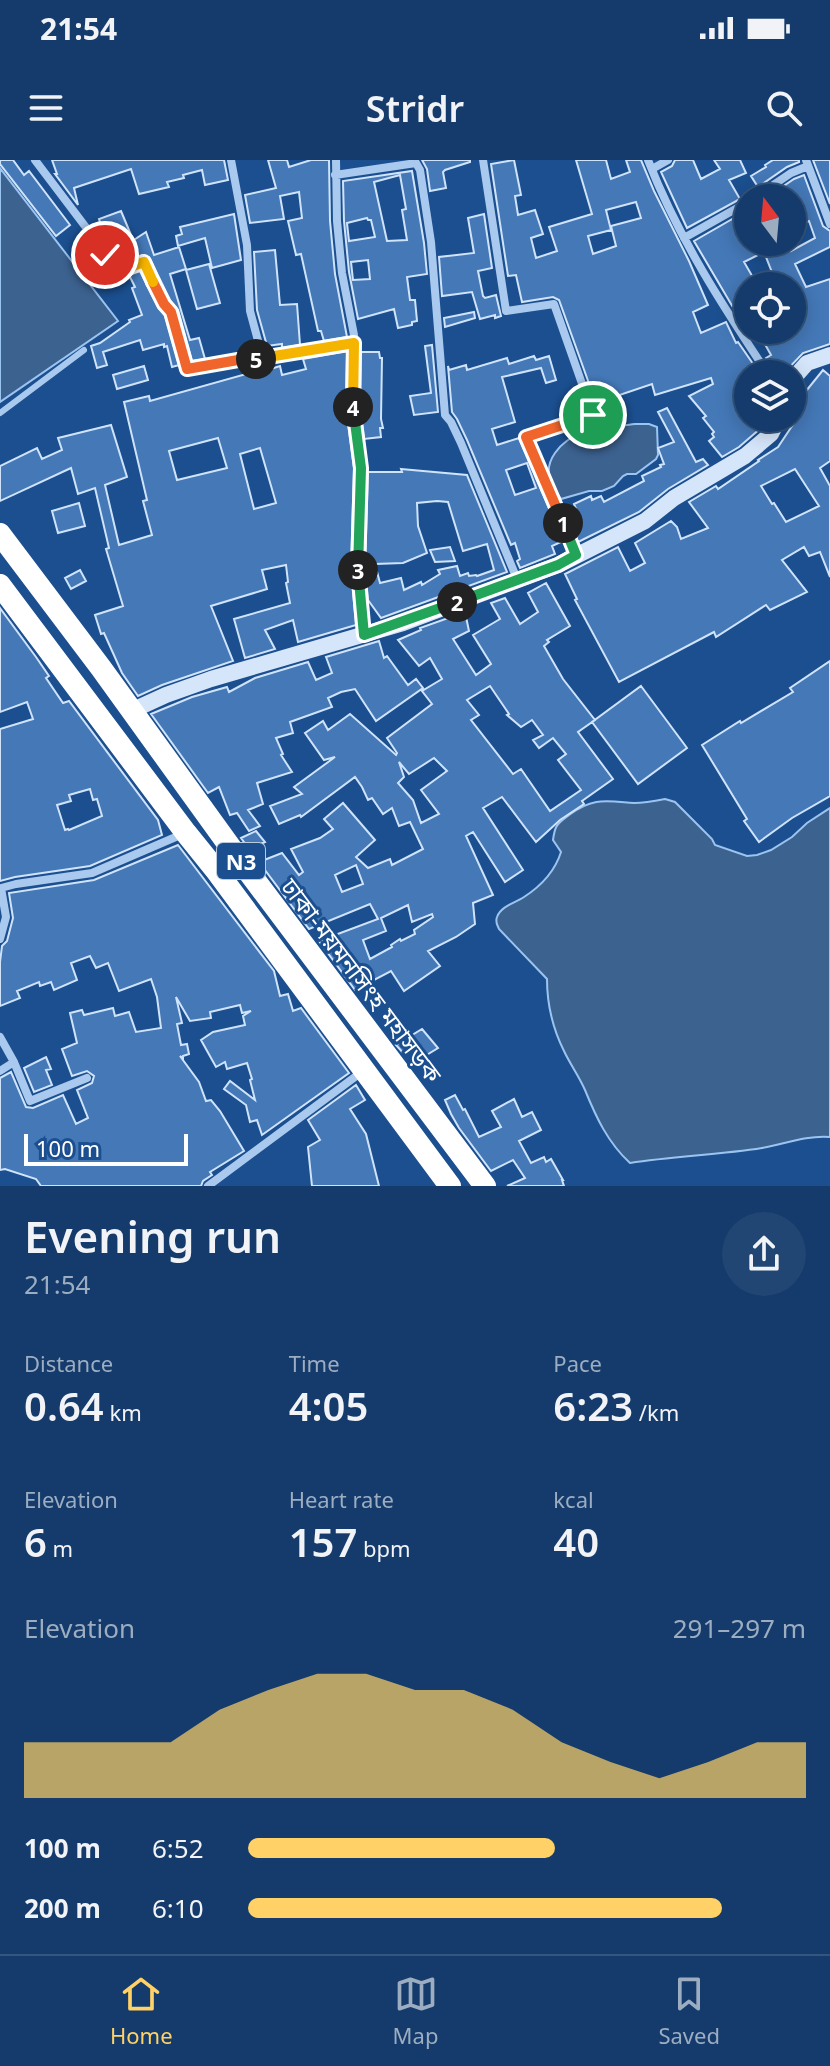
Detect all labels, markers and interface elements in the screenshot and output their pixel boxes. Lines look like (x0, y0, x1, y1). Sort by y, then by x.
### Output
text: 21:54 (40, 8, 117, 49)
text: Stridr (366, 84, 464, 133)
icon: menu (24, 86, 68, 130)
icon: search (762, 86, 806, 130)
north arrow (734, 184, 806, 256)
map controls (734, 184, 806, 432)
pin (71, 221, 139, 289)
icon: check (83, 233, 127, 277)
button: locate (734, 272, 806, 344)
pin: 5 (236, 339, 276, 379)
text: 5 (250, 344, 262, 374)
button: layers (734, 360, 806, 432)
pin (559, 381, 627, 449)
pin: 4 (333, 387, 373, 427)
text: 4 (347, 392, 359, 422)
icon: arrive (571, 393, 615, 437)
pin: 1 (543, 503, 583, 543)
text: 1 (557, 508, 569, 538)
pin: 3 (338, 550, 378, 590)
text: 3 (352, 555, 364, 585)
pin: 2 (437, 582, 477, 622)
text: 2 (451, 587, 463, 617)
road number: N3 (217, 843, 265, 879)
street label: ঢাকা-ময়মনসিংহ মহাসড়ক (274, 870, 450, 1089)
scale bar (24, 1130, 188, 1166)
text: 100 m (36, 1133, 100, 1163)
text: Evening run (24, 1206, 281, 1266)
button: share (722, 1212, 806, 1296)
text: 21:54 (24, 1266, 90, 1302)
text: Distance (24, 1348, 113, 1378)
text: Time (289, 1348, 340, 1378)
text: Pace (553, 1348, 602, 1378)
text: 0.64 (24, 1378, 104, 1433)
text: 4:05 (289, 1378, 368, 1433)
text: 6:23 (553, 1378, 633, 1433)
text: km (104, 1397, 142, 1427)
text: /km (633, 1397, 679, 1427)
text: Elevation (24, 1484, 118, 1514)
text: Heart rate (289, 1484, 394, 1514)
text: kcal (553, 1484, 594, 1514)
text: 6 (24, 1514, 47, 1569)
text: 157 (289, 1514, 357, 1569)
text: 40 (553, 1514, 599, 1569)
text: m (47, 1533, 73, 1563)
text: bpm (357, 1533, 411, 1563)
text: Elevation (24, 1610, 135, 1646)
text: 291–297 m (673, 1610, 806, 1646)
text: 100 m (24, 1830, 101, 1866)
text: 6:52 (152, 1830, 204, 1866)
text: 200 m (24, 1890, 101, 1926)
text: 6:10 (152, 1890, 204, 1926)
tab: Home (110, 1972, 173, 2050)
tab: Map (393, 1972, 438, 2050)
tab: Saved (658, 1972, 720, 2050)

